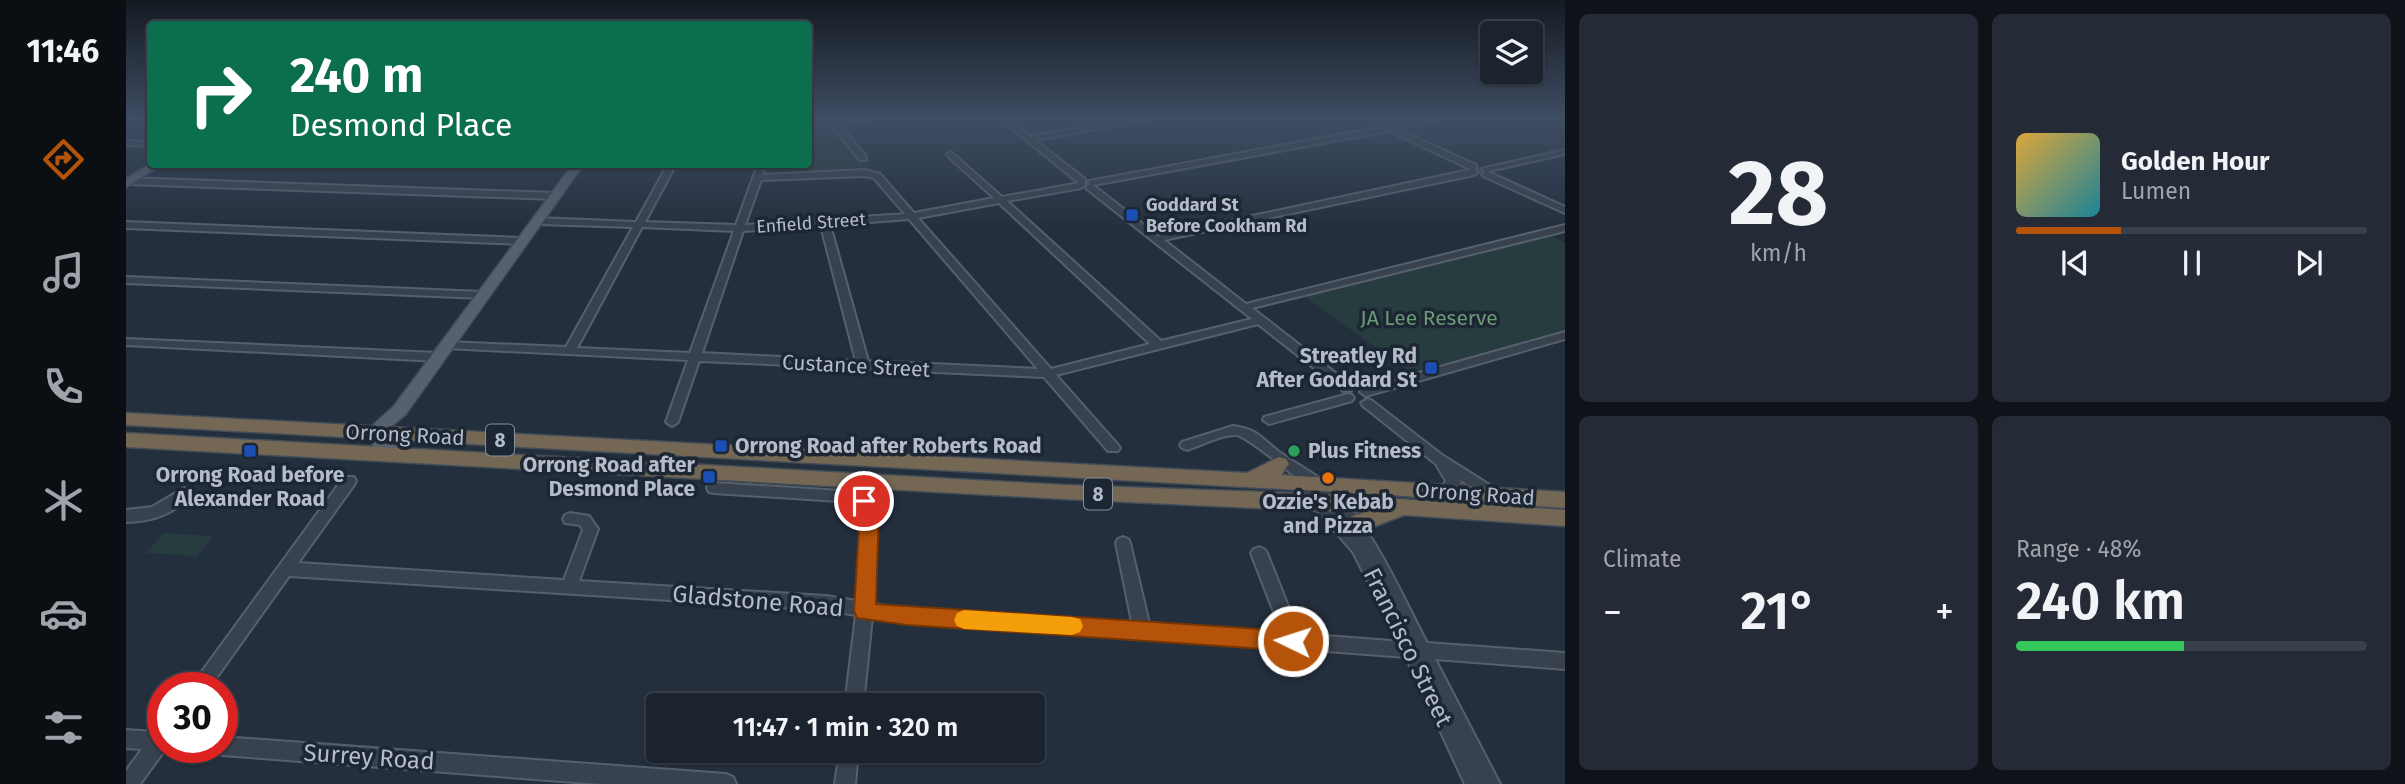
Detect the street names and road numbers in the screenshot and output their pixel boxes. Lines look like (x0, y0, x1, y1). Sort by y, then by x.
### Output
street label: Enfield Street (756, 208, 867, 238)
street label: Custance Street (781, 349, 931, 383)
street label: Orrong Road (345, 419, 465, 451)
road number: 8 (486, 424, 514, 456)
street label: Orrong Road (1414, 477, 1536, 511)
road number: 8 (1084, 478, 1112, 509)
street label: Francisco Street (1358, 563, 1459, 731)
street label: Gladstone Road (671, 580, 845, 622)
street label: Surrey Road (303, 738, 435, 776)

